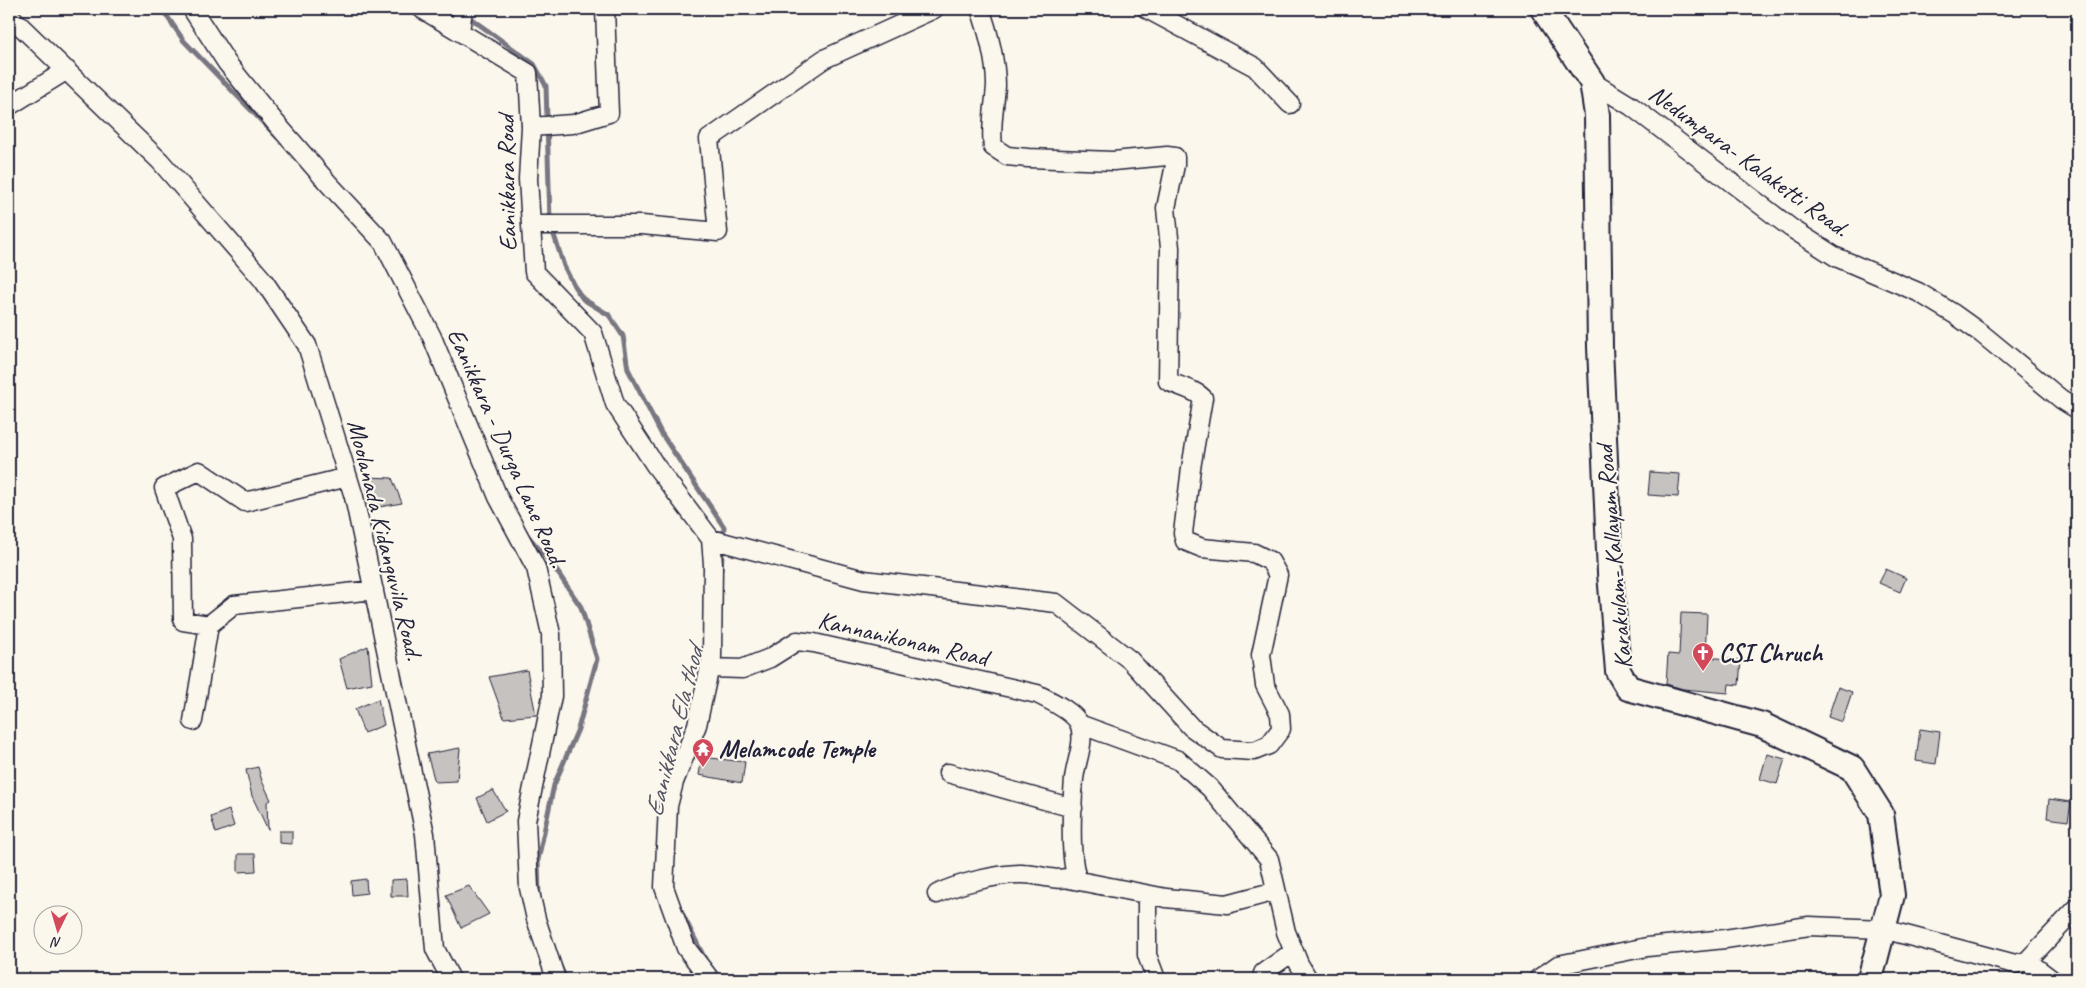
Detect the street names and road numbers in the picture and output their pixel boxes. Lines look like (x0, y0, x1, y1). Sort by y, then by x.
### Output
street label: Nedumpara- Kalaketti Road. (1643, 78, 1855, 244)
street label: Eanikkara Road (490, 110, 524, 252)
street label: Eanikkara - Durga Lane Road. (440, 323, 574, 573)
street label: Moolanada Kidanguvila Road. (340, 416, 430, 664)
street label: Karakulam- Kallayam Road (1588, 440, 1640, 670)
street label: Kannanikonam Road (815, 604, 995, 675)

